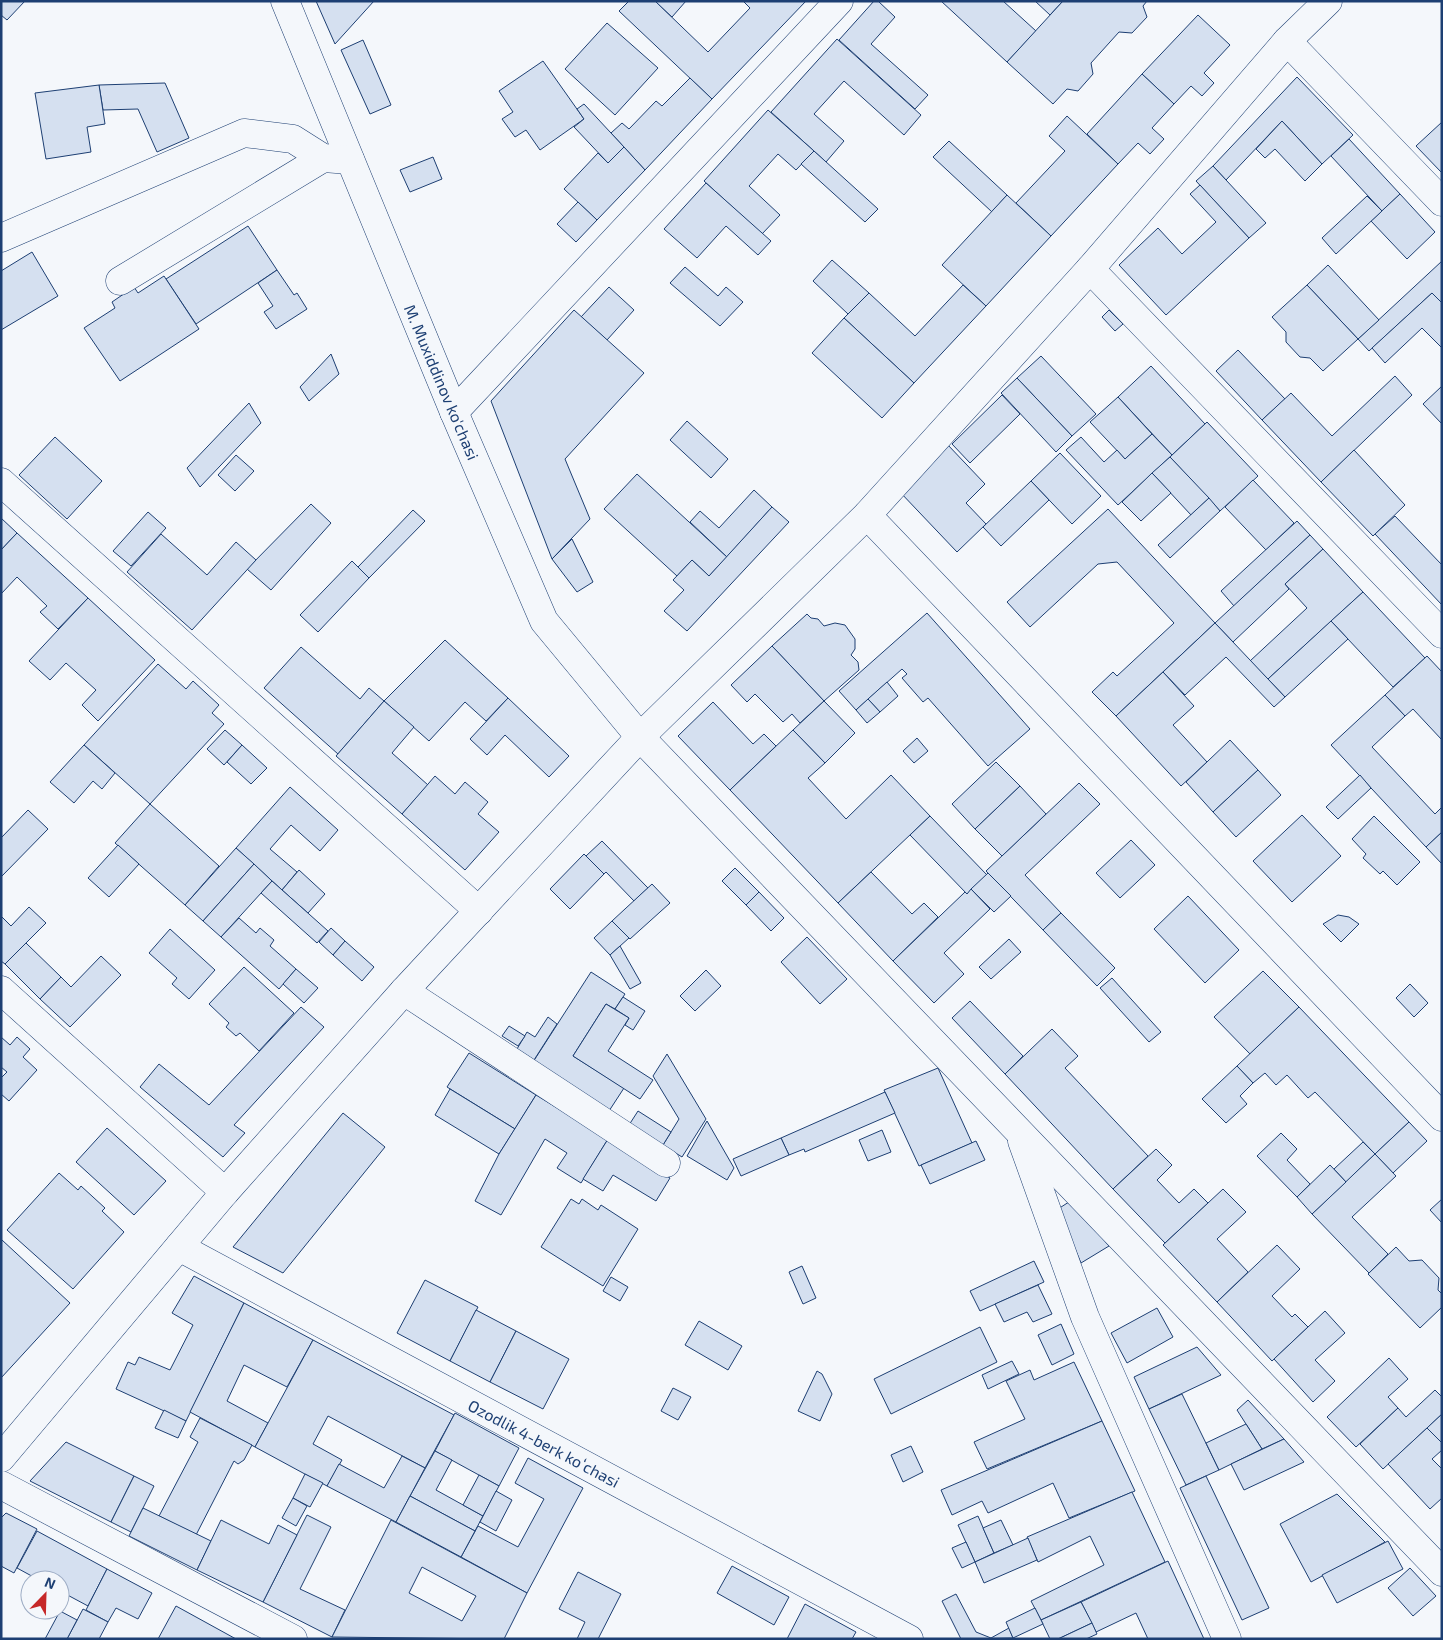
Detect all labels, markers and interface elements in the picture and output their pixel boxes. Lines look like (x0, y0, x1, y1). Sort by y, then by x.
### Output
street label: M. Muxiddinov ko'chasi (401, 301, 483, 463)
street label: Ozodlik 4-berk koʻchasi (465, 1395, 623, 1491)
north arrow (20, 1570, 70, 1620)
text: N (42, 1573, 58, 1592)

